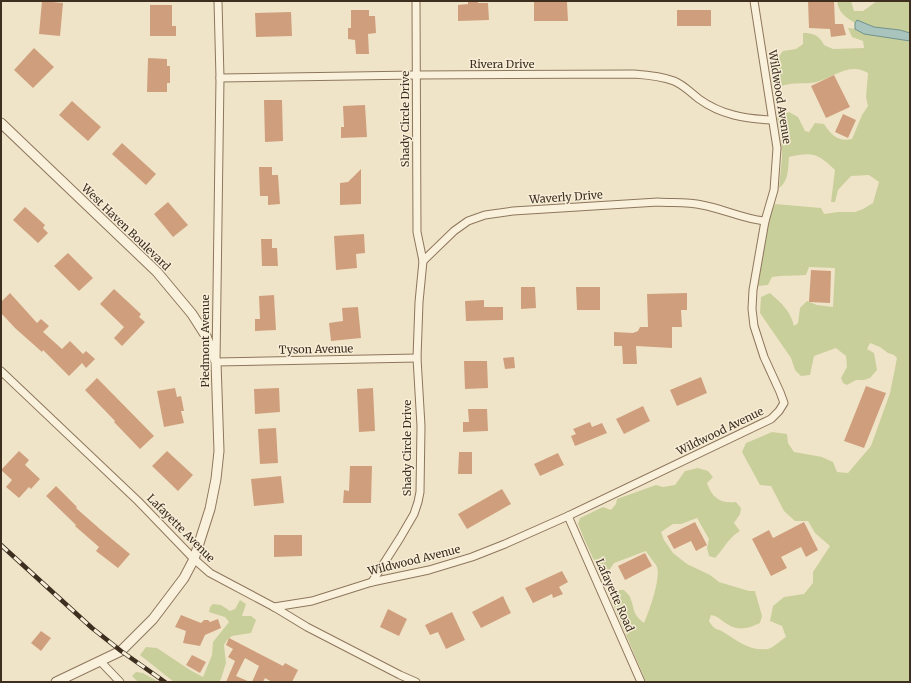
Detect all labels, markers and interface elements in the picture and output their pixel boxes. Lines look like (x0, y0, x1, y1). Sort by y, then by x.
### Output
street label: Wildwood Avenue (766, 48, 794, 145)
street label: Rivera Drive (470, 57, 535, 71)
street label: Shady Circle Drive (398, 71, 412, 167)
street label: West Haven Boulevard (78, 180, 174, 273)
street label: Waverly Drive (528, 187, 603, 207)
street label: Piedmont Avenue (198, 294, 212, 388)
street label: Tyson Avenue (279, 341, 354, 357)
street label: Shady Circle Drive (400, 400, 414, 496)
street label: Wildwood Avenue (673, 404, 766, 459)
street label: Lafayette Avenue (144, 491, 218, 565)
street label: Wildwood Avenue (365, 542, 462, 579)
street label: Lafayette Road (593, 556, 638, 634)

